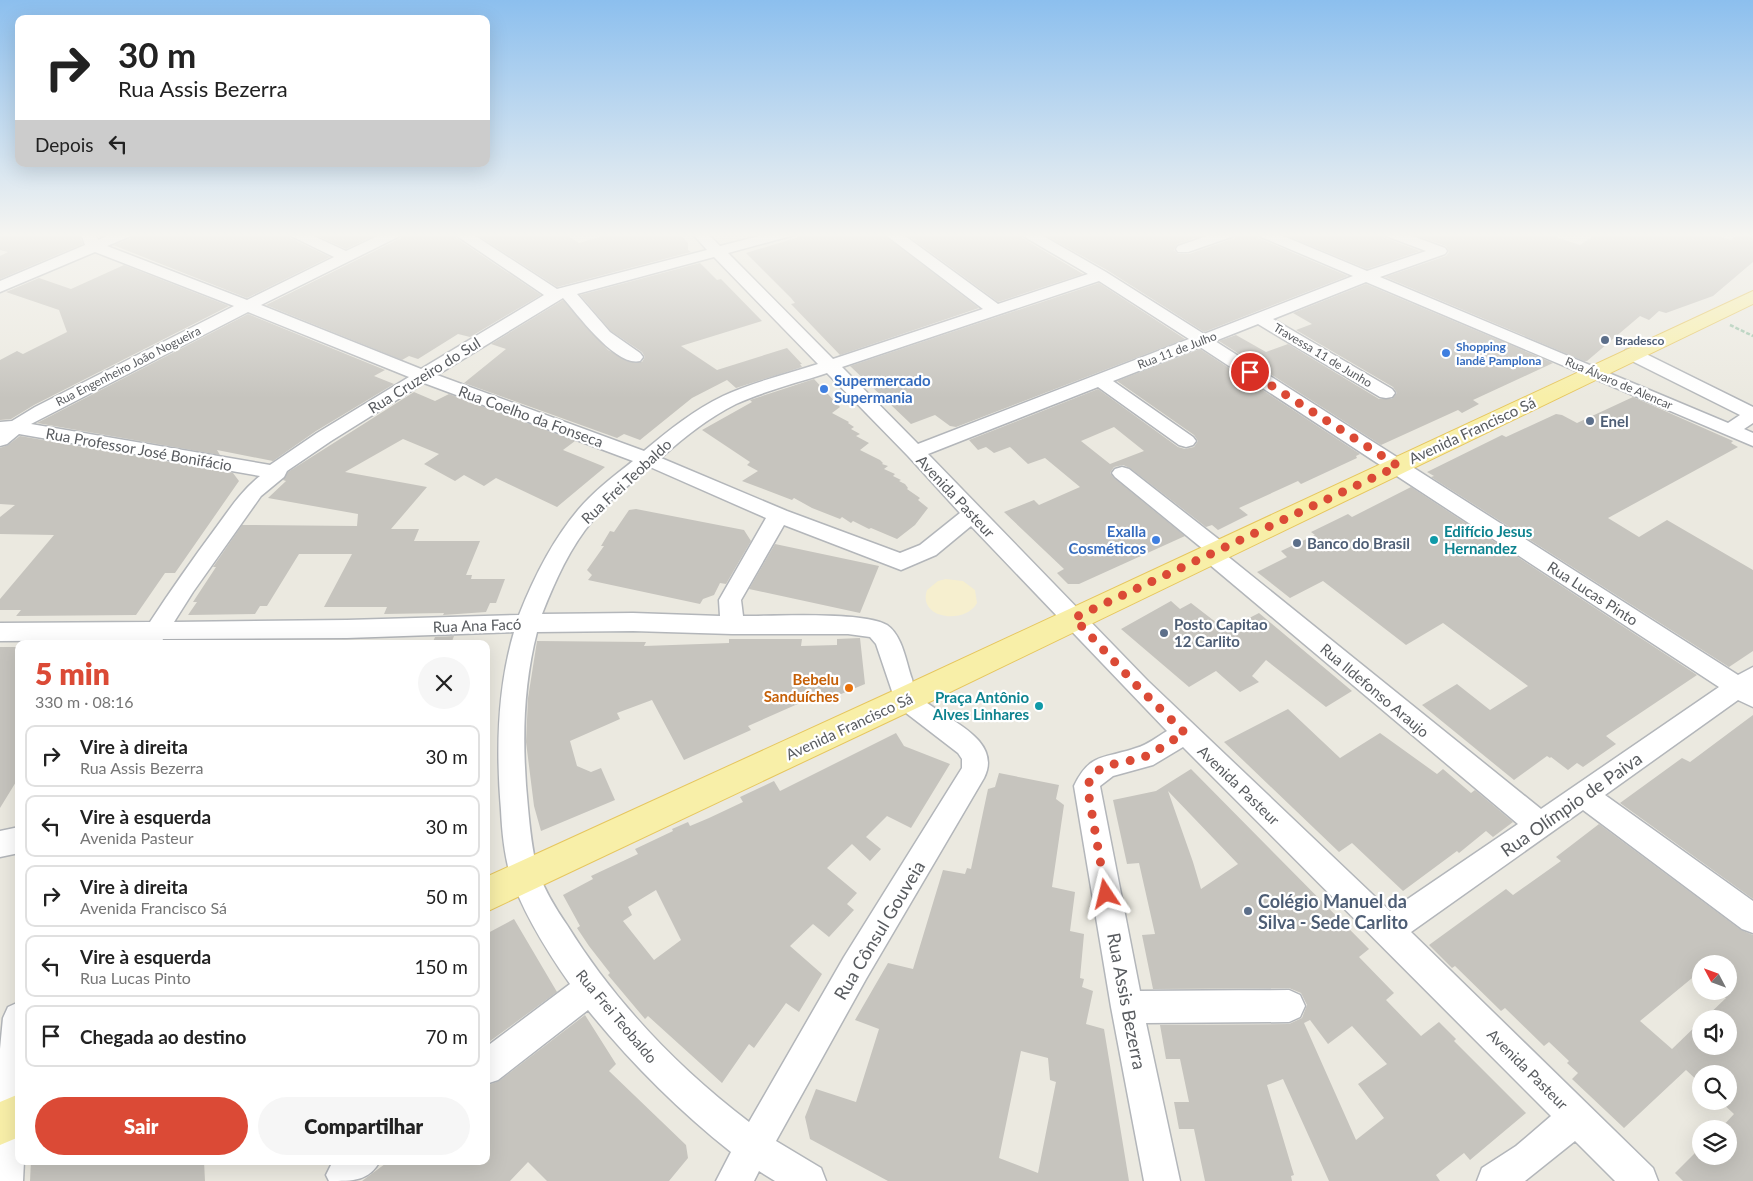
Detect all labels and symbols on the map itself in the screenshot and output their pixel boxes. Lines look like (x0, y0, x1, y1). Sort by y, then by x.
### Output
street label: Travessa 11 de Junho (1271, 320, 1375, 390)
street label: Rua Engenheiro João Nogueira (53, 323, 203, 409)
street label: Rua 11 de Julho (1135, 328, 1219, 372)
street label: Rua Cruzeiro do Sul (365, 333, 483, 417)
place label: Bradesco (1615, 333, 1664, 348)
marker: Bradesco (1599, 334, 1611, 346)
place label: Shopping Iandê Pamplona (1456, 339, 1541, 368)
marker: Shopping Iandê Pamplona (1440, 347, 1452, 359)
pin (1229, 351, 1271, 393)
street label: Rua Álvaro de Alencar (1563, 354, 1676, 413)
place label: Supermercado Supermania (834, 371, 931, 406)
street label: Rua Coelho da Fonseca (456, 381, 606, 451)
marker: Supermercado Supermania (818, 383, 830, 395)
street label: Avenida Francisco Sá (1406, 393, 1538, 467)
place label: Enel (1600, 412, 1629, 430)
marker: Enel (1584, 415, 1596, 427)
street label: Rua Professor José Bonifácio (44, 424, 234, 474)
street label: Rua Frei Teobaldo (577, 435, 675, 527)
street label: Avenida Pasteur (913, 451, 999, 541)
place label: Exalla Cosméticos (1069, 522, 1146, 557)
place label: Edifício Jesus Hernandez (1444, 522, 1533, 557)
marker: Exalla Cosméticos (1150, 534, 1162, 546)
place label: Banco do Brasil (1307, 534, 1410, 552)
marker: Edifício Jesus Hernandez (1428, 534, 1440, 546)
marker: Banco do Brasil (1291, 537, 1303, 549)
street label: Rua Lucas Pinto (1544, 557, 1642, 629)
street label: Rua Ana Facó (432, 614, 522, 636)
place label: Posto Capitao 12 Carlito (1174, 615, 1268, 650)
marker: Posto Capitao 12 Carlito (1158, 627, 1170, 639)
street label: Rua Ildefonso Araujo (1317, 639, 1433, 741)
place label: Bebelu Sanduíches (764, 670, 839, 705)
marker: Bebelu Sanduíches (843, 682, 855, 694)
place label: Praça Antônio Alves Linhares (932, 688, 1029, 723)
street label: Avenida Francisco Sá (783, 689, 915, 763)
marker: Praça Antônio Alves Linhares (1033, 700, 1045, 712)
street label: Avenida Pasteur (1194, 742, 1284, 829)
street label: Rua Olímpio de Paiva (1496, 747, 1646, 861)
street label: Rua Cônsul Gouveia (829, 856, 929, 1004)
position arrow (1079, 867, 1131, 919)
place label: Colégio Manuel da Silva - Sede Carlito (1258, 890, 1408, 933)
marker: Colégio Manuel da Silva - Sede Carlito (1242, 905, 1254, 917)
street label: Rua Assis Bezerra (1103, 931, 1151, 1071)
north arrow (1692, 955, 1738, 1000)
street label: Rua Frei Teobaldo (573, 966, 661, 1066)
street label: Avenida Pasteur (1484, 1025, 1572, 1113)

